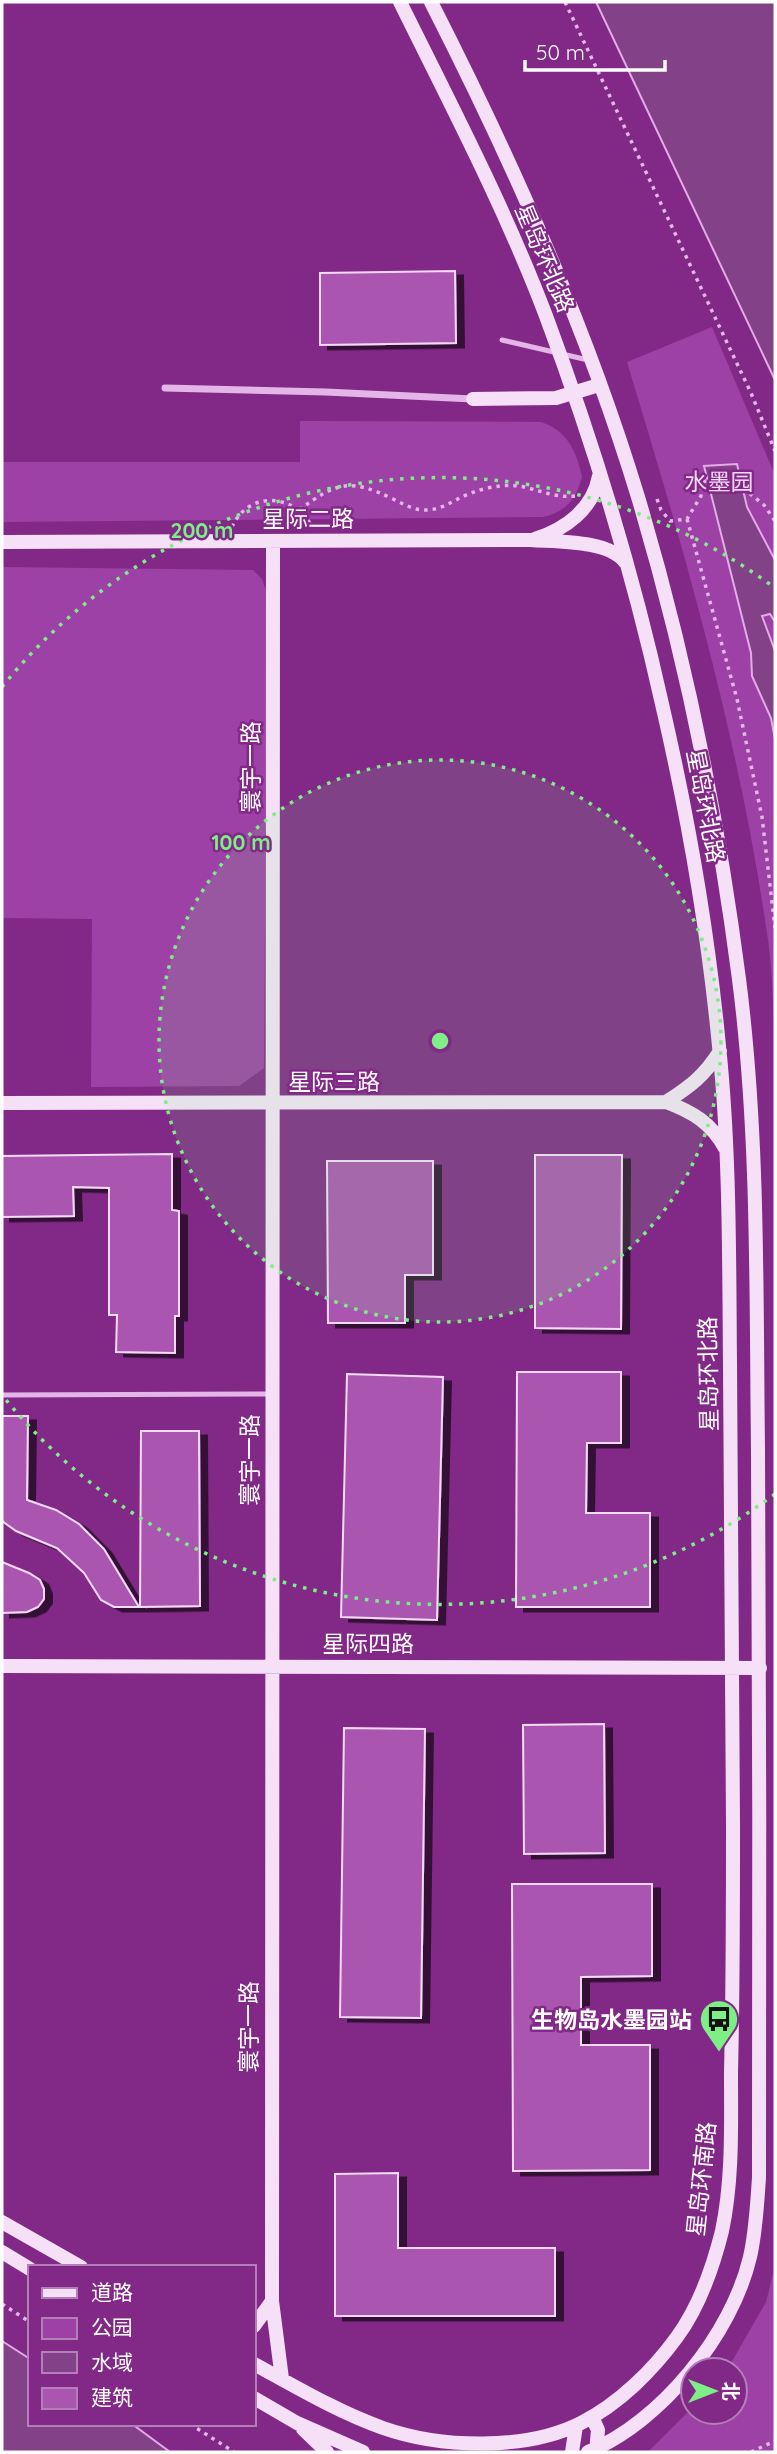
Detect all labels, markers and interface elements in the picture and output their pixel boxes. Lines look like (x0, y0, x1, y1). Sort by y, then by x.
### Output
scale bar (525, 28, 665, 72)
text: 50 m (536, 39, 585, 65)
street label: 星岛环北路 (509, 199, 581, 317)
park label: 水墨园 (685, 467, 754, 496)
street label: 星际二路 (262, 504, 354, 533)
text: 200 m (171, 517, 233, 543)
street label: 寰宇一路 (236, 721, 265, 813)
street label: 星岛环北路 (681, 747, 731, 865)
text: 100 m (211, 829, 271, 855)
centre of rings (428, 1029, 452, 1053)
street label: 星际三路 (288, 1067, 380, 1096)
street label: 星岛环北路 (692, 1316, 724, 1432)
street label: 寰宇一路 (235, 1414, 264, 1506)
street label: 星际四路 (322, 1629, 414, 1658)
street label: 寰宇一路 (234, 1981, 263, 2073)
bus stop icon: 生物岛水墨园站 (698, 1998, 740, 2053)
place label: 生物岛水墨园站 (531, 2005, 692, 2034)
street label: 星岛环南路 (681, 2120, 721, 2238)
legend (28, 2265, 256, 2426)
text: 道路 (91, 2279, 133, 2305)
text: 公园 (91, 2314, 133, 2340)
text: 水域 (91, 2349, 133, 2375)
north arrow (679, 2356, 749, 2426)
text: 北 (719, 2381, 743, 2401)
text: 建筑 (91, 2384, 133, 2410)

